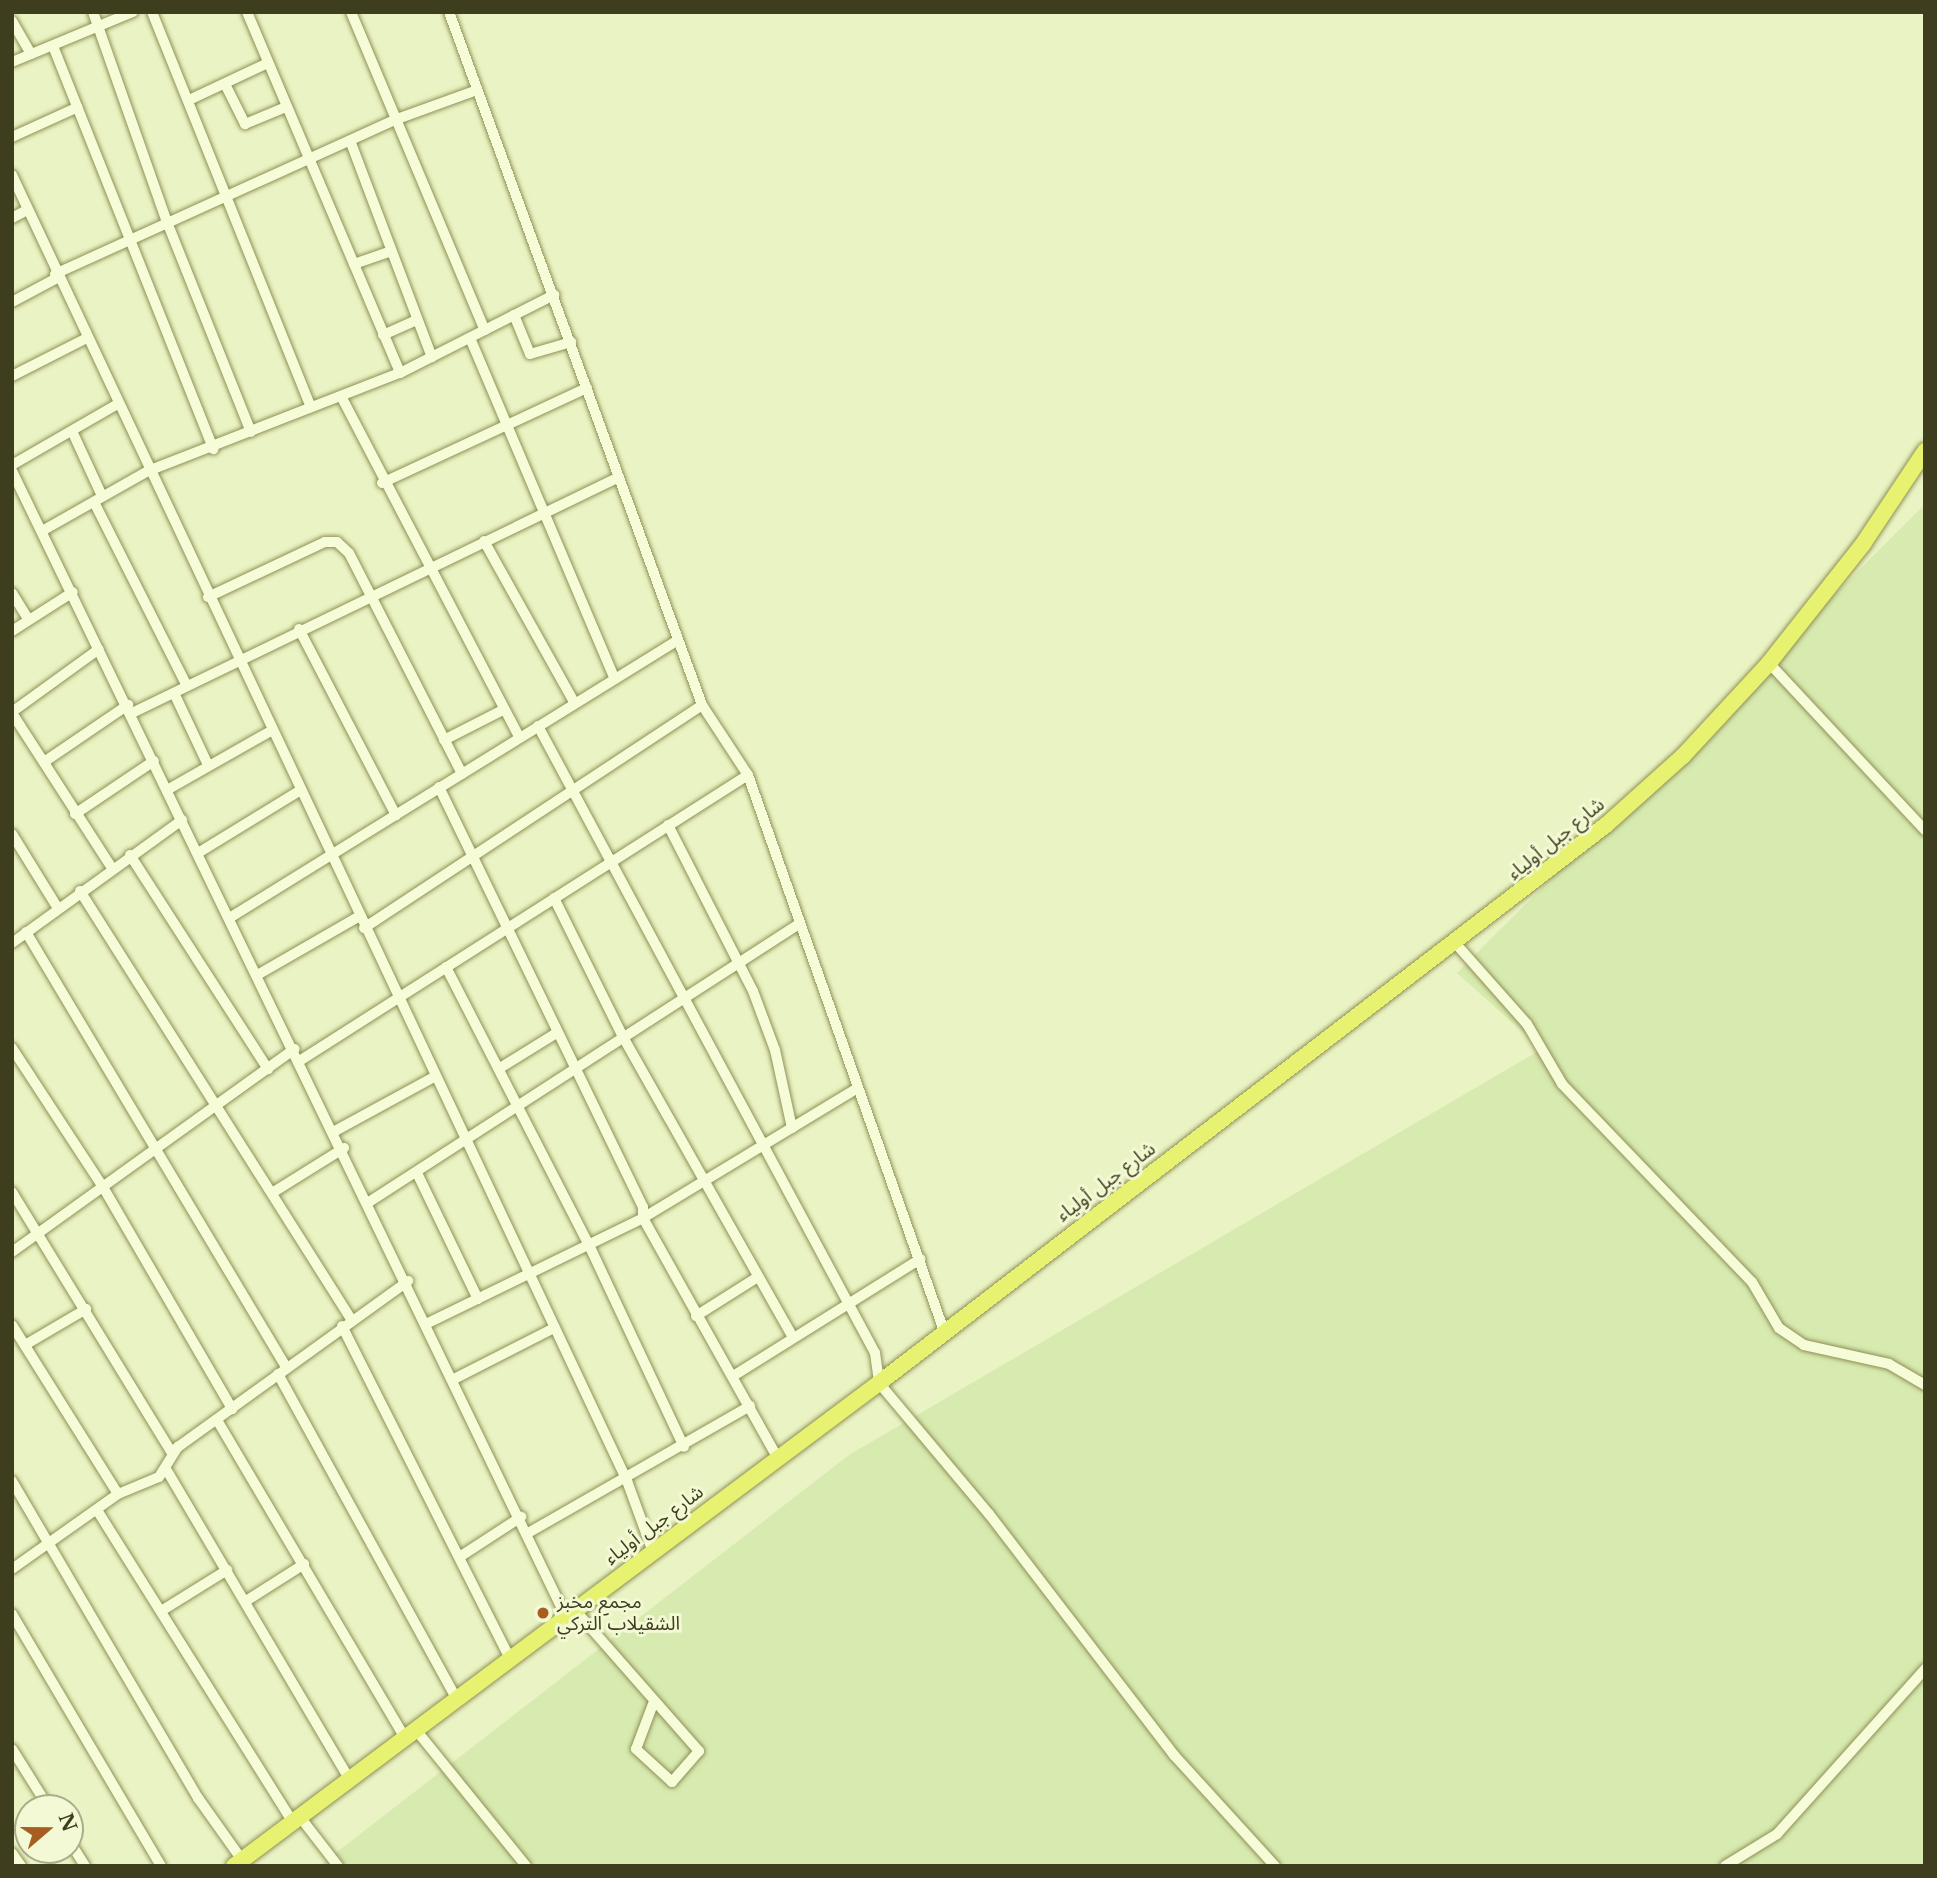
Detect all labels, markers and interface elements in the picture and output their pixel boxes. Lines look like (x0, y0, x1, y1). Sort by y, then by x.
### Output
street label: شارع جبل أولياء (1503, 793, 1609, 885)
street label: شارع جبل أولياء (1052, 1137, 1160, 1227)
street label: شارع جبل أولياء (600, 1480, 708, 1570)
place label: مجمع مخبز الشقيلاب التركي (557, 1591, 680, 1635)
marker: مجمع مخبز الشقيلاب التركي (535, 1605, 551, 1621)
north arrow (14, 1794, 84, 1864)
text: N (53, 1810, 81, 1835)

